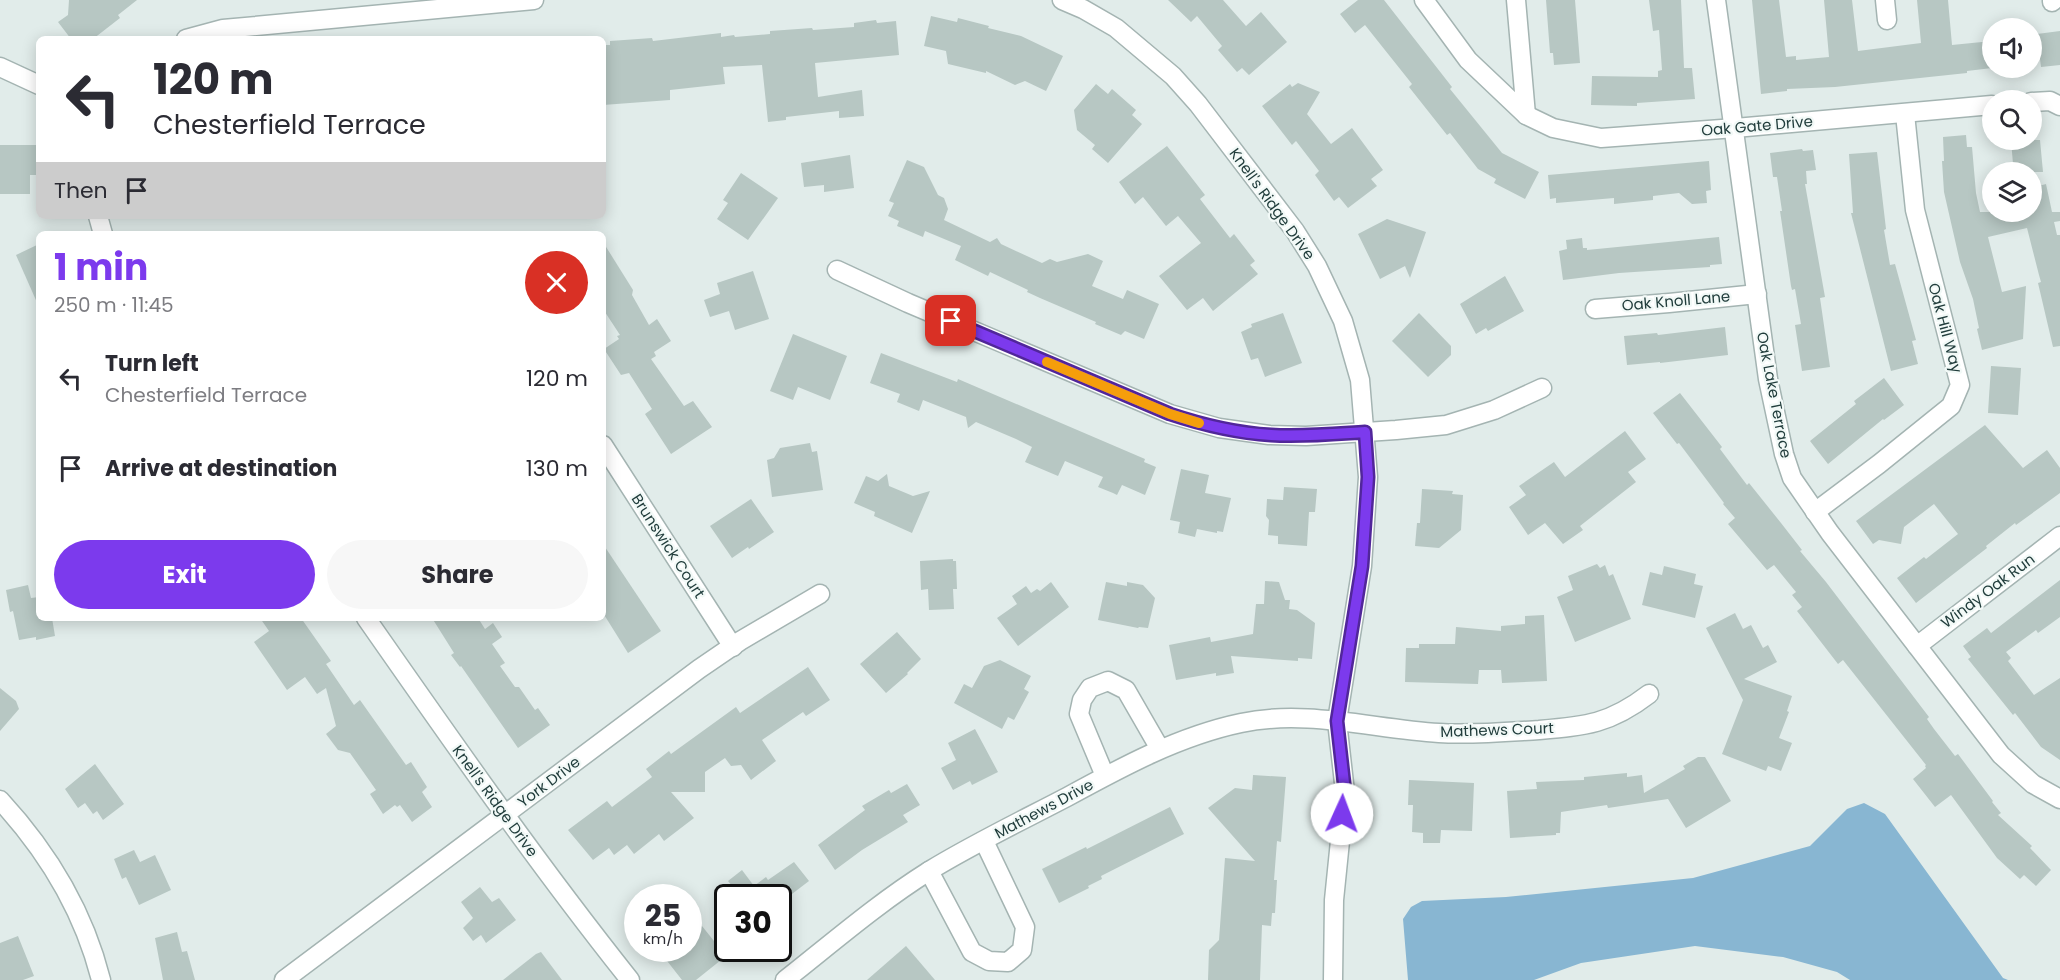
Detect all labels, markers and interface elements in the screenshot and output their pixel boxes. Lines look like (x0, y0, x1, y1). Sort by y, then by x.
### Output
map controls (1982, 18, 2042, 222)
button: sound (1982, 18, 2042, 78)
text: 120 m (153, 50, 274, 109)
icon: left (54, 60, 132, 138)
button: search (1982, 90, 2042, 150)
text: Chesterfield Terrace (153, 106, 426, 143)
street label: Oak Gate Drive (1700, 110, 1814, 141)
street label: Knell's Ridge Drive (1225, 144, 1320, 264)
button: layers (1982, 162, 2042, 222)
icon: arrive (120, 174, 153, 207)
text: Then (54, 175, 108, 206)
text: 1 min (54, 242, 148, 293)
button: close (525, 251, 588, 314)
street label: Oak Hill Way (1923, 281, 1968, 376)
street label: Oak Knoll Lane (1621, 285, 1731, 316)
text: 250 m · 11:45 (54, 291, 174, 319)
pin (925, 295, 976, 346)
icon: arrive (934, 304, 967, 337)
street label: Oak Lake Terrace (1752, 330, 1797, 460)
text: Turn left (105, 348, 199, 379)
icon: left (54, 362, 87, 395)
text: 120 m (526, 363, 588, 394)
text: Chesterfield Terrace (105, 381, 307, 409)
icon: arrive (54, 452, 87, 485)
text: Arrive at destination (105, 453, 337, 484)
text: 130 m (526, 453, 588, 484)
street label: Brunswick Court (627, 489, 710, 602)
button: Exit (54, 540, 315, 609)
button: Share (327, 540, 588, 609)
street label: Windy Oak Run (1936, 548, 2039, 633)
street label: Mathews Court (1440, 717, 1554, 742)
street label: Knell's Ridge Drive (448, 741, 543, 861)
street label: York Drive (513, 751, 584, 812)
street label: Mathews Drive (991, 774, 1097, 843)
position arrow (1310, 782, 1374, 846)
speed limit sign: 30 (714, 884, 792, 962)
text: 25 (645, 894, 681, 937)
text: km/h (643, 928, 683, 949)

